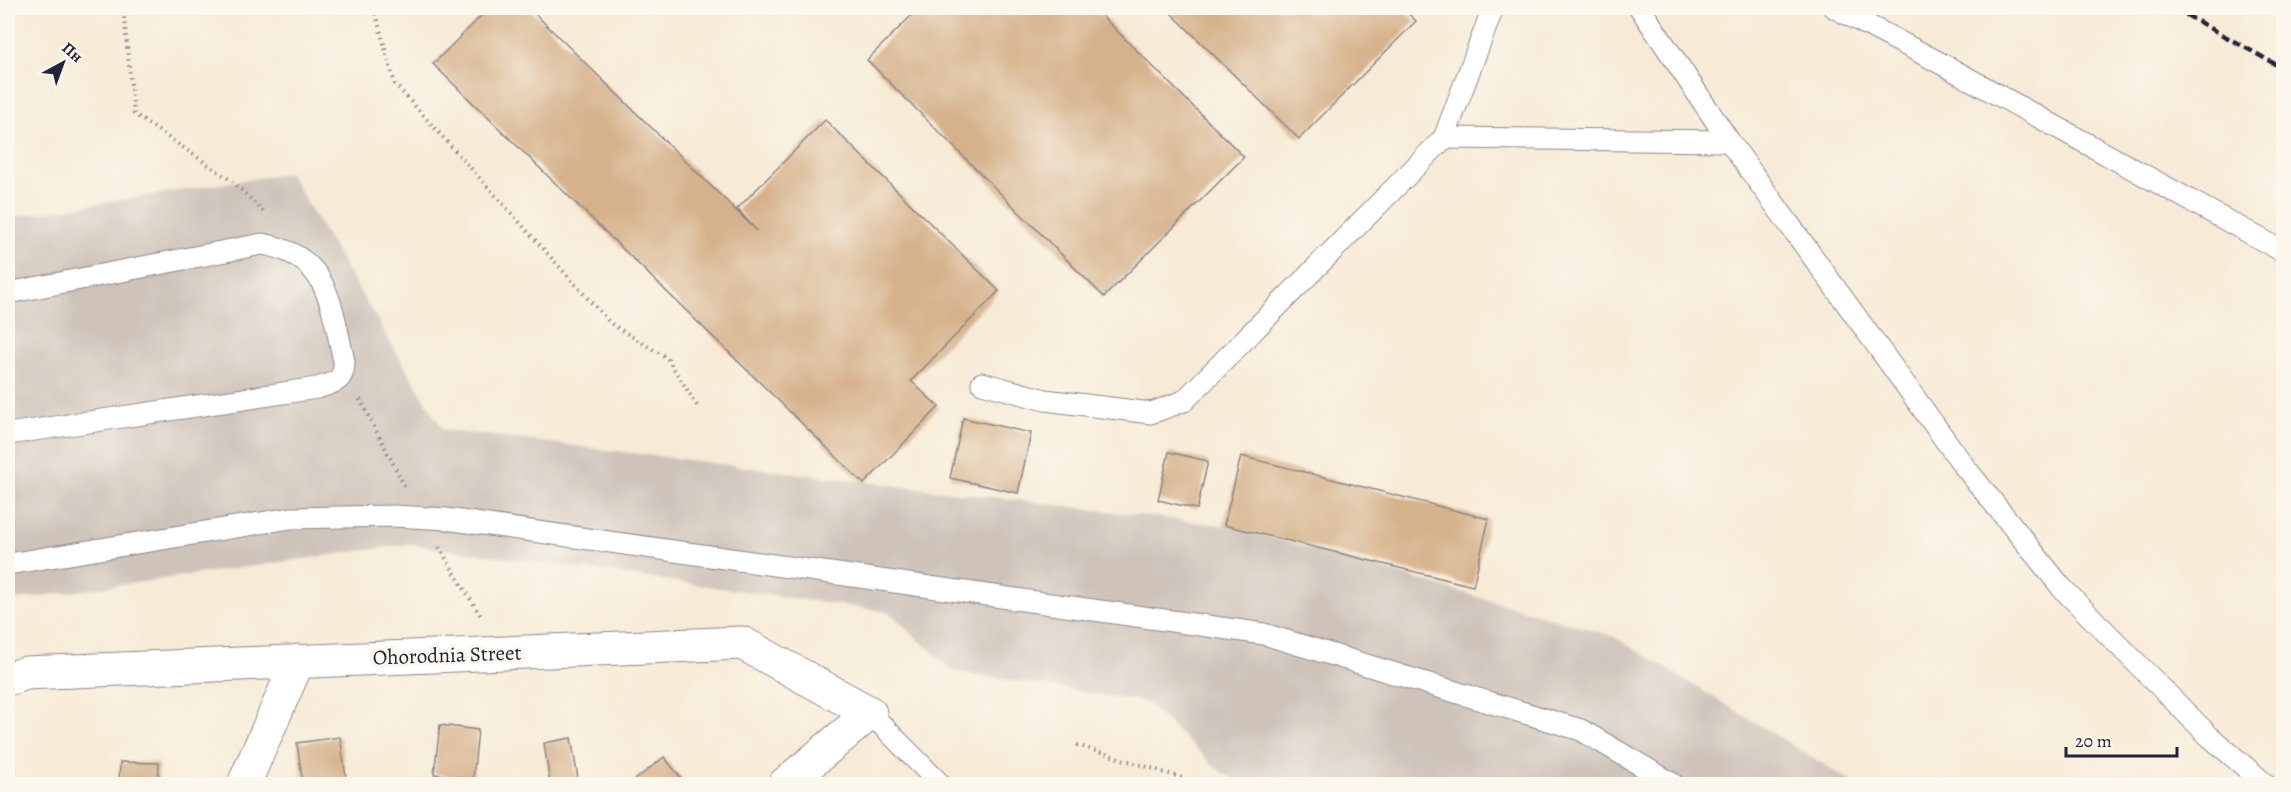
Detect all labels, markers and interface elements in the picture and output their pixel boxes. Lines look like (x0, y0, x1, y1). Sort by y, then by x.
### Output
north arrow (33, 33, 93, 93)
text: Пн (57, 37, 87, 68)
street label: Ohorodnia Street (372, 638, 522, 672)
scale bar (2066, 720, 2177, 758)
text: 20 m (2075, 729, 2112, 753)

